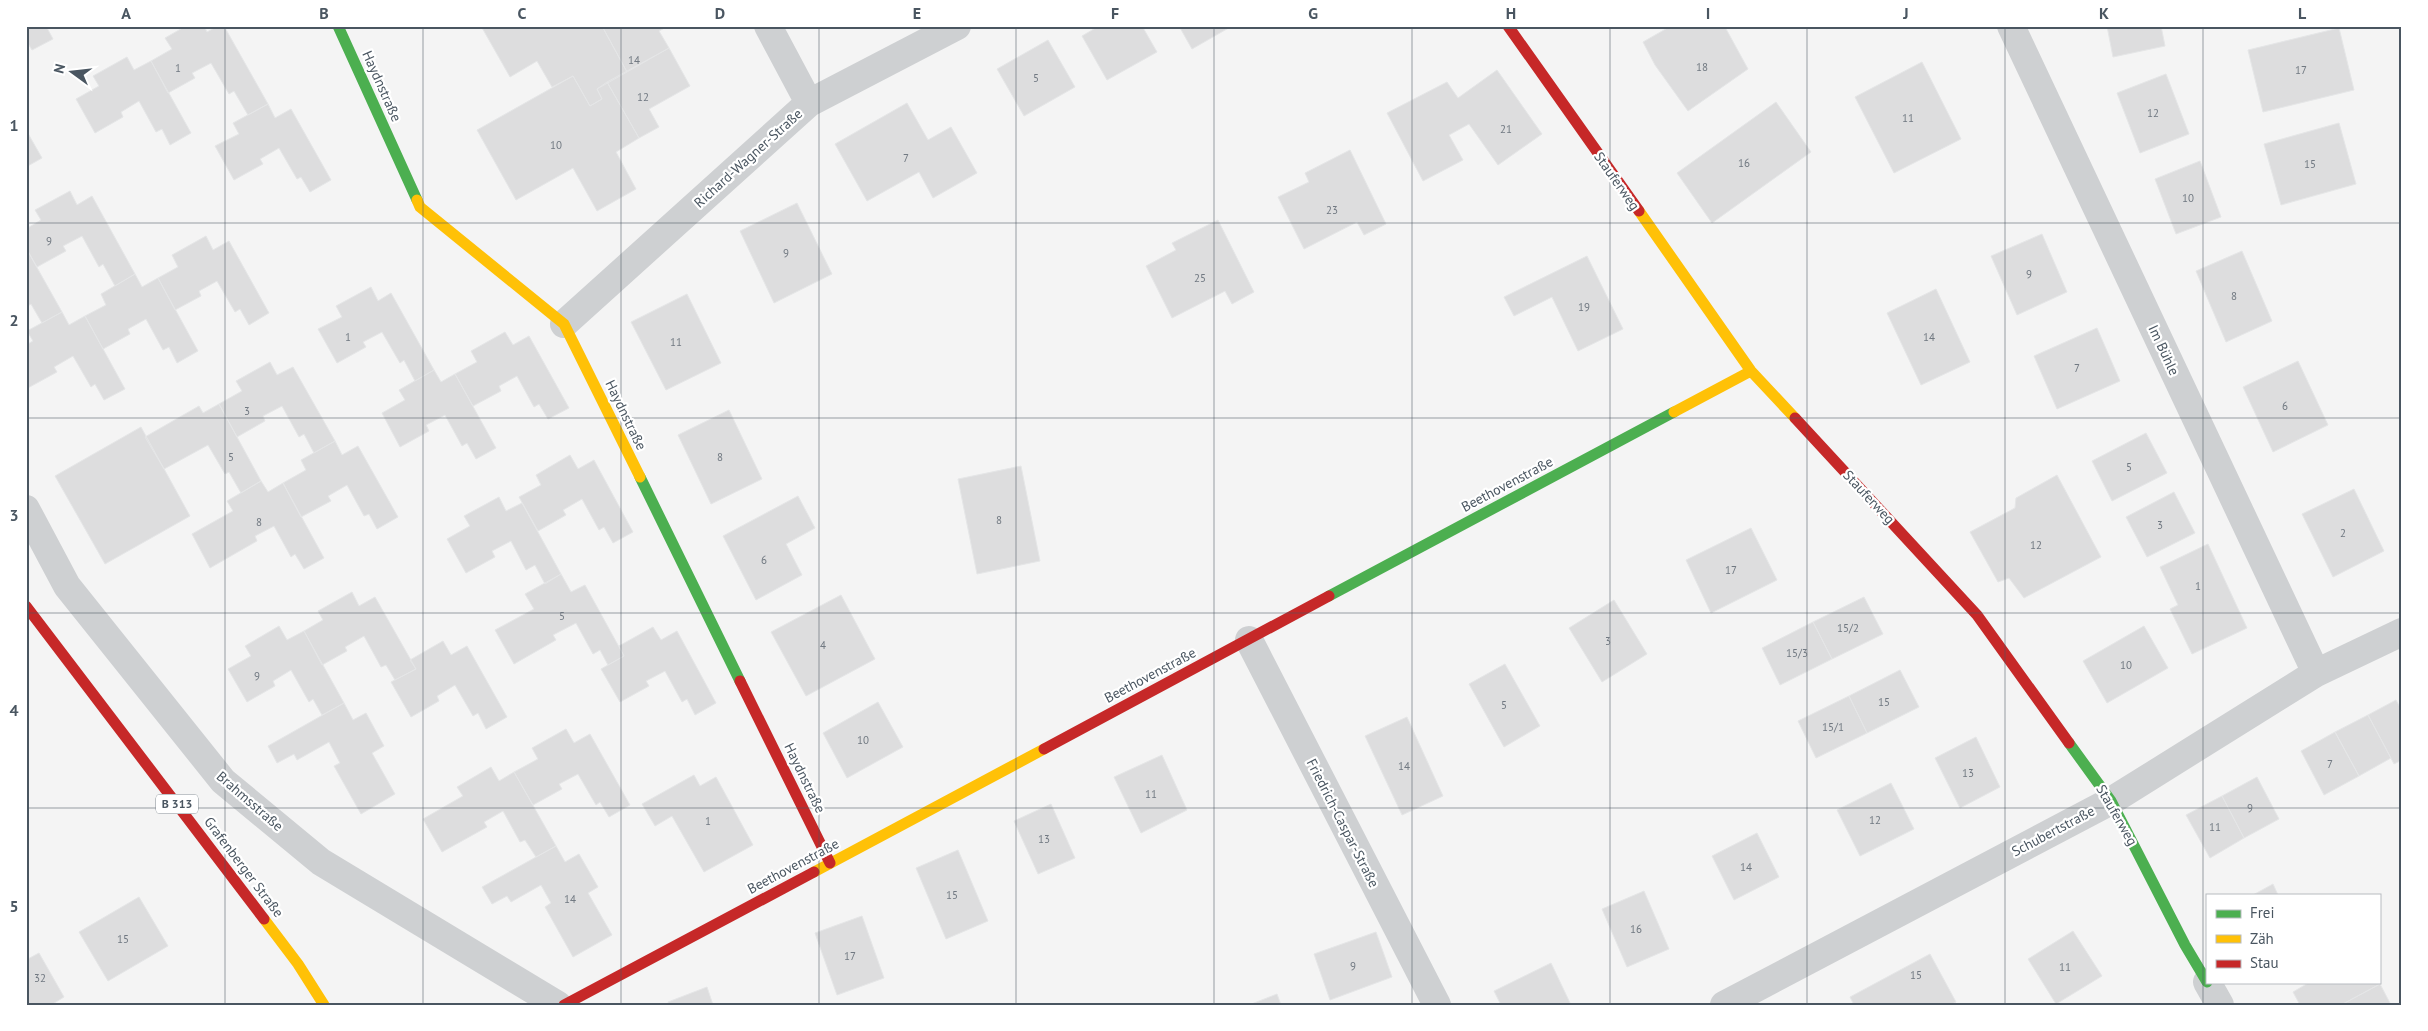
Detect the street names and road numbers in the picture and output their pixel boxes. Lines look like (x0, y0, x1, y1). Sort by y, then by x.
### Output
street label: Haydnstraße (358, 48, 406, 124)
street label: Richard-Wagner-Straße (690, 105, 806, 211)
street label: Stauferweg (1590, 148, 1644, 214)
street label: Im Bühle (2144, 322, 2184, 378)
street label: Haydnstraße (601, 377, 651, 453)
street label: Beethovenstraße (1458, 452, 1556, 516)
street label: Stauferweg (1839, 466, 1899, 528)
street label: Beethovenstraße (1101, 643, 1199, 707)
street label: Haydnstraße (780, 740, 830, 816)
street label: Friedrich-Caspar-Straße (1303, 756, 1383, 890)
street label: Brahmsstraße (213, 767, 287, 835)
street label: Stauferweg (2092, 781, 2142, 849)
road number: B 313 (156, 794, 198, 814)
street label: Schubertstraße (2008, 802, 2098, 860)
street label: Grafenberger Straße (200, 813, 288, 921)
street label: Beethovenstraße (744, 834, 842, 898)

